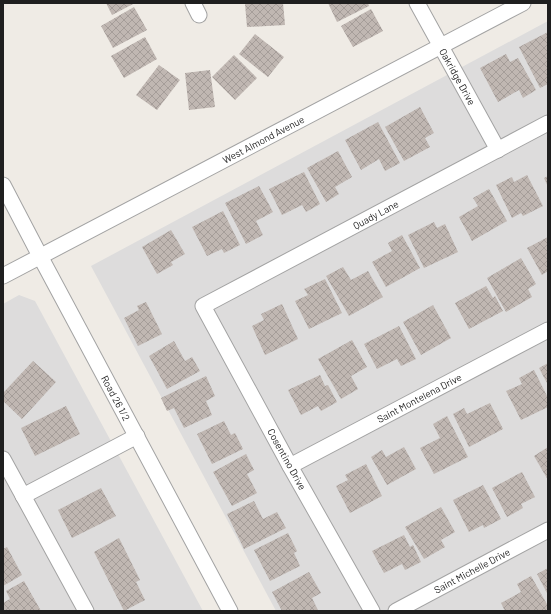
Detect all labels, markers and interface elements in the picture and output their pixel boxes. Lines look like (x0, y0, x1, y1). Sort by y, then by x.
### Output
street label: Oakridge Drive (437, 46, 478, 107)
street label: West Almond Avenue (220, 113, 306, 166)
street label: Quady Lane (351, 198, 400, 231)
street label: Saint Montelena Drive (375, 371, 463, 425)
street label: Road 26 1/2 (99, 373, 133, 423)
street label: Cosentino Drive (265, 426, 309, 492)
street label: Saint Michelle Drive (432, 545, 512, 596)

